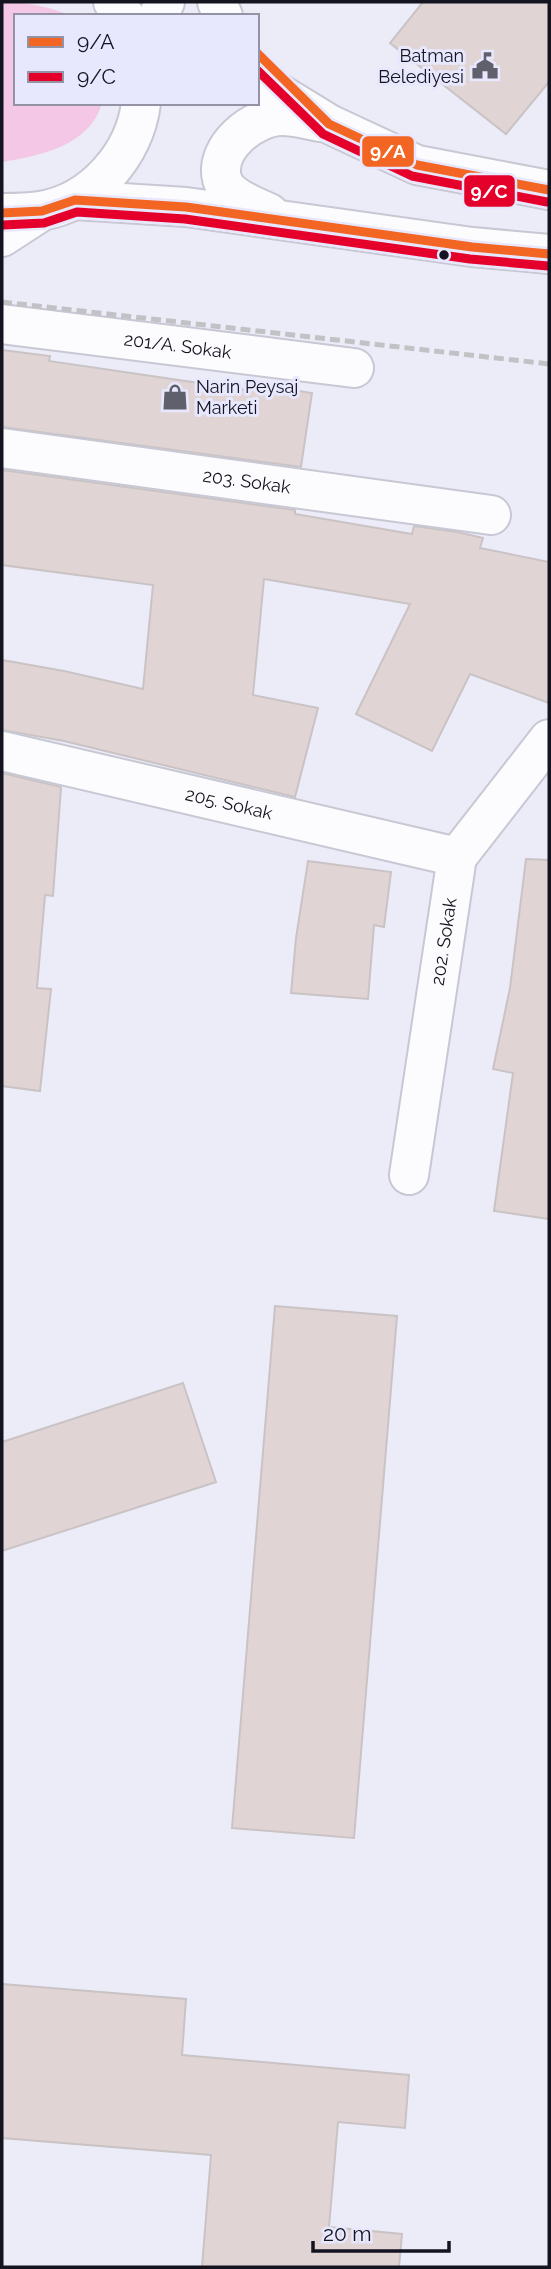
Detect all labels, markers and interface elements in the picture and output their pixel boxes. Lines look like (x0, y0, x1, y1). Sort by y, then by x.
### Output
legend (14, 14, 259, 105)
text: 9/A (77, 29, 115, 54)
place label: Batman Belediyesi (378, 45, 464, 87)
public building icon: Batman Belediyesi (470, 51, 500, 81)
text: 9/C (77, 64, 116, 89)
line badge: 9/A (361, 135, 415, 168)
text: 9/A (370, 140, 406, 162)
line badge: 9/C (463, 174, 516, 208)
text: 9/C (471, 180, 507, 202)
unlabelled marker (437, 248, 451, 262)
street label: 201/A. Sokak (123, 328, 233, 363)
place label: Narin Peysaj Marketi (196, 376, 298, 418)
shop icon: Narin Peysaj Marketi (160, 382, 190, 412)
street label: 203. Sokak (201, 465, 293, 498)
street label: 205. Sokak (183, 783, 275, 824)
street label: 202. Sokak (427, 896, 461, 987)
scale bar (313, 2210, 449, 2254)
text: 20 m (323, 2221, 371, 2246)

